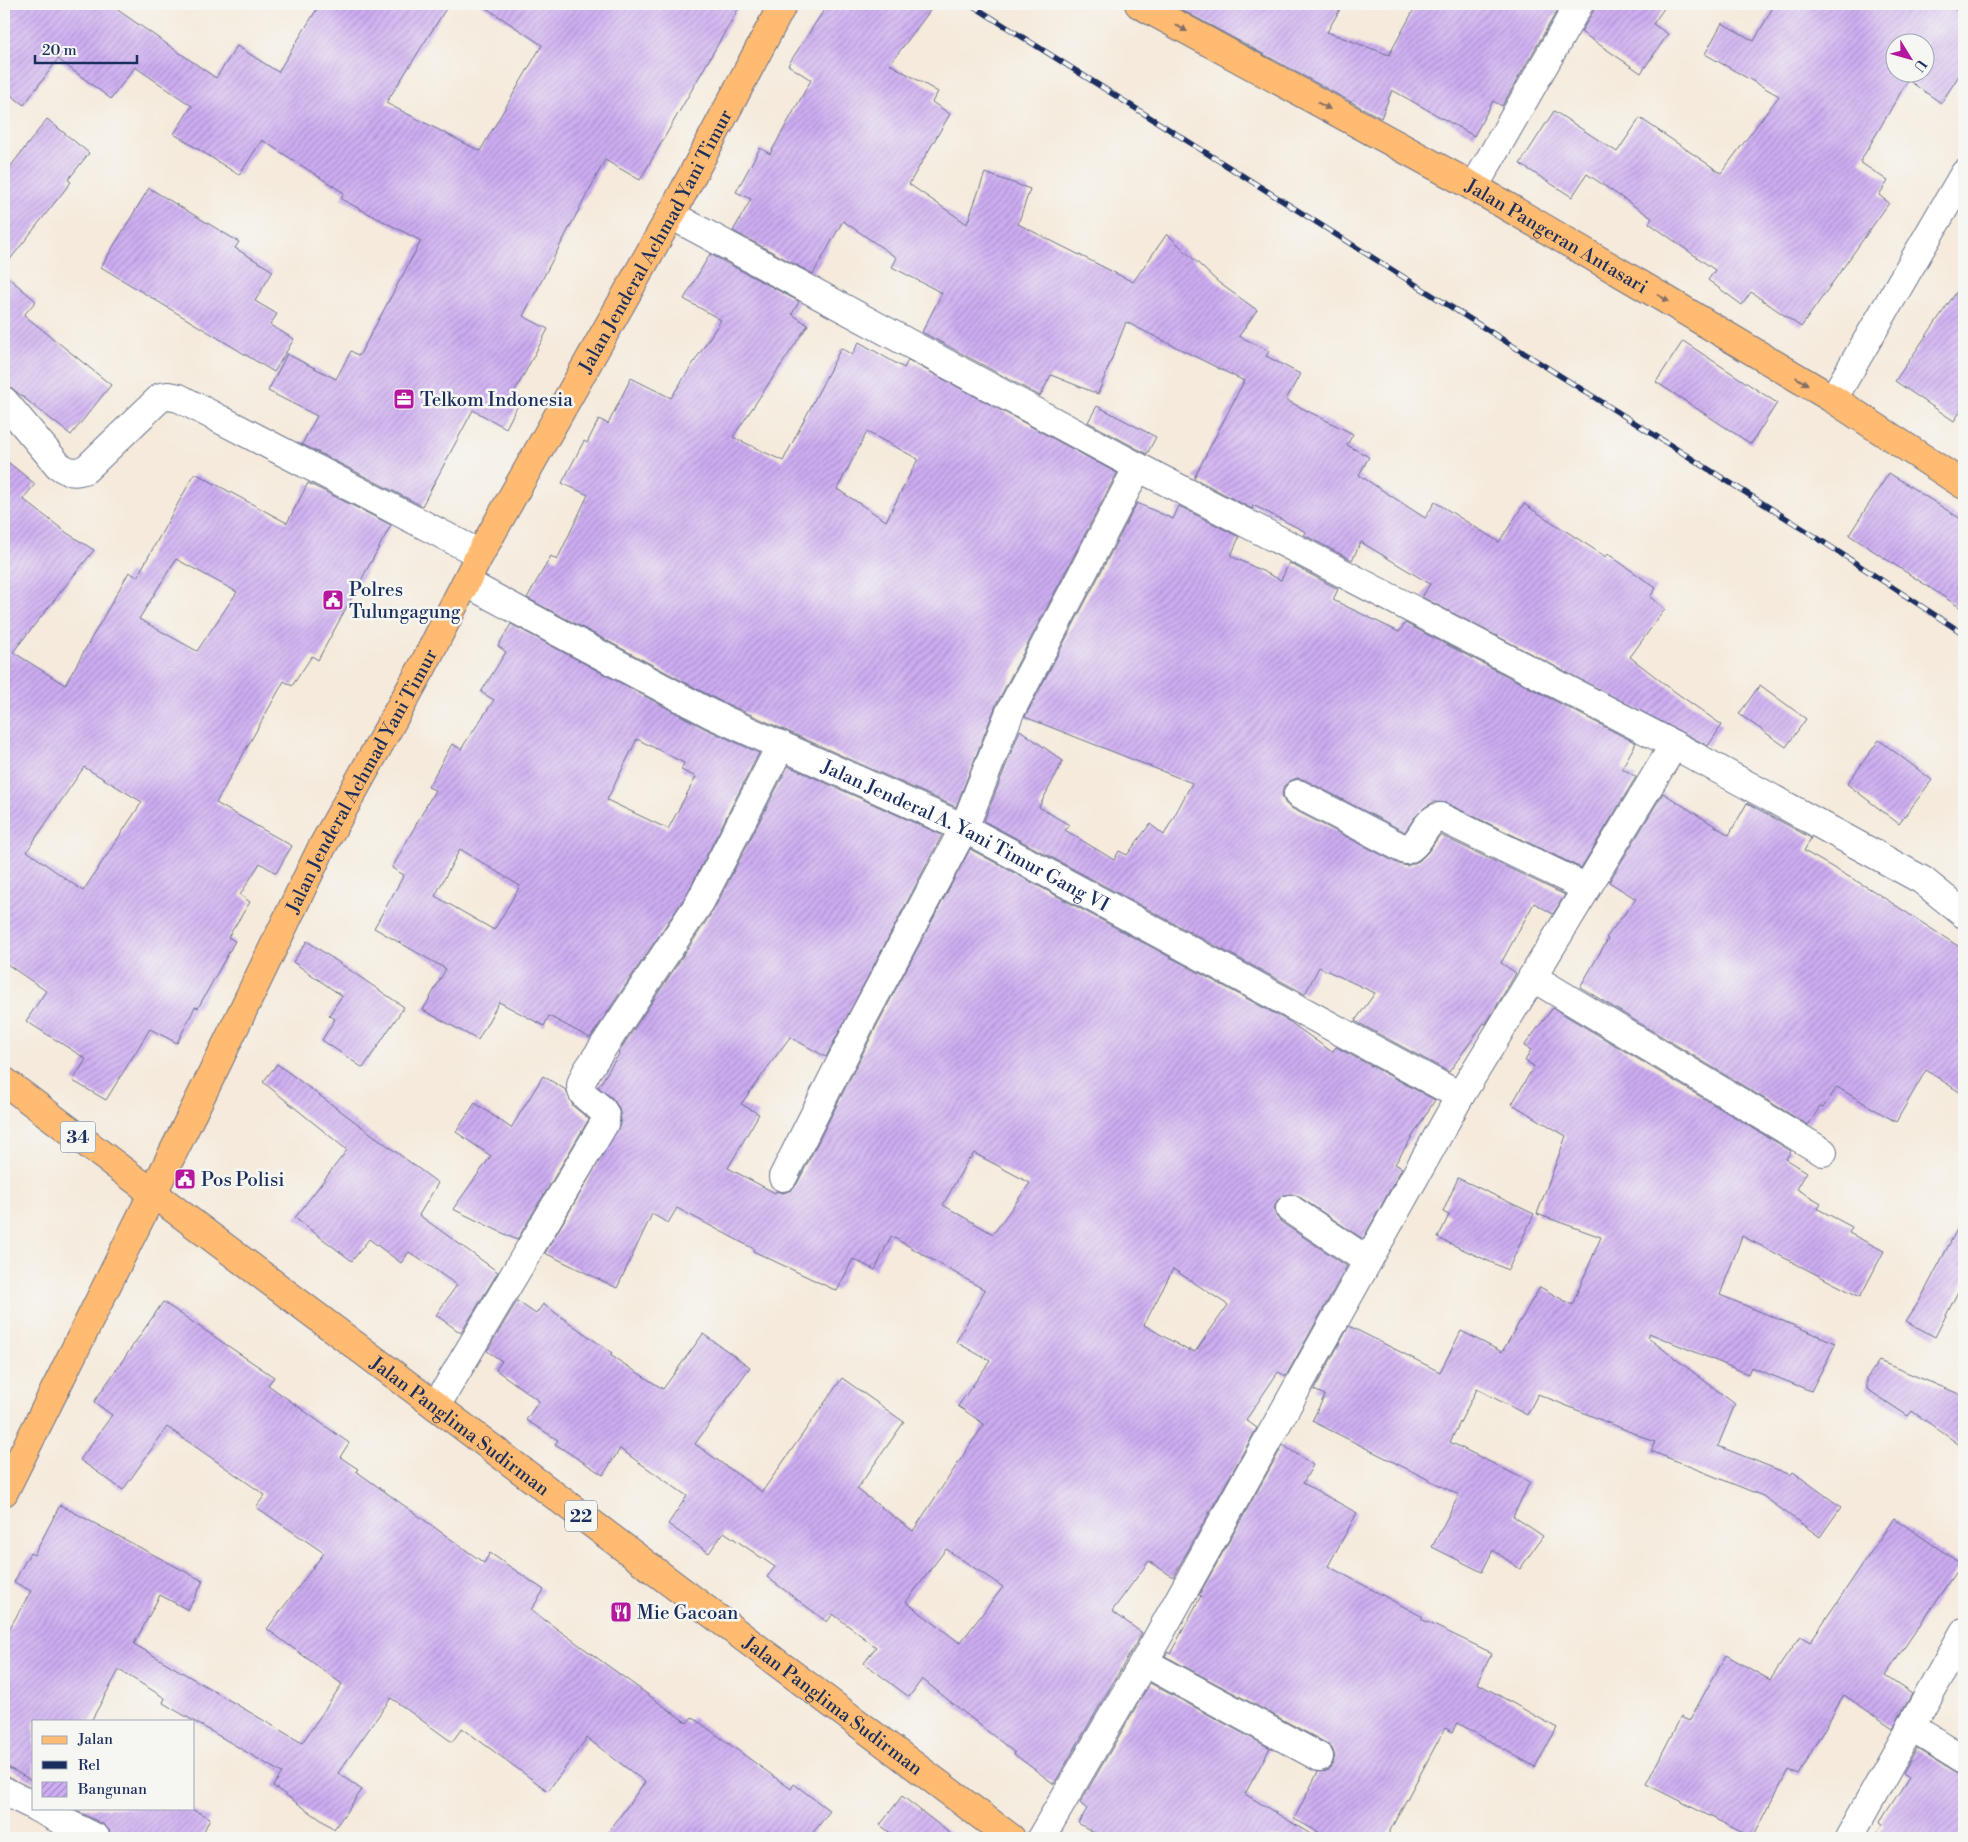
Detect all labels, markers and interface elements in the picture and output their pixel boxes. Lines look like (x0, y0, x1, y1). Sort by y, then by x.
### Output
one-way arrow (1175, 23, 1188, 32)
scale bar (35, 32, 138, 64)
north arrow (1886, 32, 1936, 82)
text: 20 m (42, 41, 77, 60)
text: U (1909, 55, 1930, 75)
one-way arrow (1316, 102, 1331, 110)
street label: Jalan Jenderal Achmad Yani Timur (573, 105, 738, 378)
street label: Jalan Pangeran Antasari (1460, 173, 1652, 299)
one-way arrow (1657, 293, 1670, 302)
one-way arrow (1796, 377, 1809, 386)
office icon: Telkom Indonesia (392, 387, 416, 411)
place label: Telkom Indonesia (420, 388, 573, 412)
place label: Polres Tulungagung (349, 578, 461, 624)
public building icon: Polres Tulungagung (321, 588, 345, 612)
street label: Jalan Jenderal Achmad Yani Timur (280, 645, 443, 918)
street label: Jalan Jenderal A. Yani Timur Gang VI (817, 754, 1113, 917)
road number: 34 (60, 1122, 96, 1152)
public building icon: Pos Polisi (173, 1167, 197, 1191)
place label: Pos Polisi (201, 1168, 285, 1192)
street label: Jalan Panglima Sudirman (365, 1351, 554, 1501)
road number: 22 (565, 1500, 597, 1532)
restaurant icon: Mie Gacoan (609, 1600, 633, 1624)
place label: Mie Gacoan (637, 1601, 738, 1625)
street label: Jalan Panglima Sudirman (738, 1630, 927, 1781)
legend (32, 1720, 195, 1810)
text: Jalan (77, 1730, 113, 1749)
text: Rel (78, 1756, 101, 1775)
text: Bangunan (77, 1780, 147, 1799)

